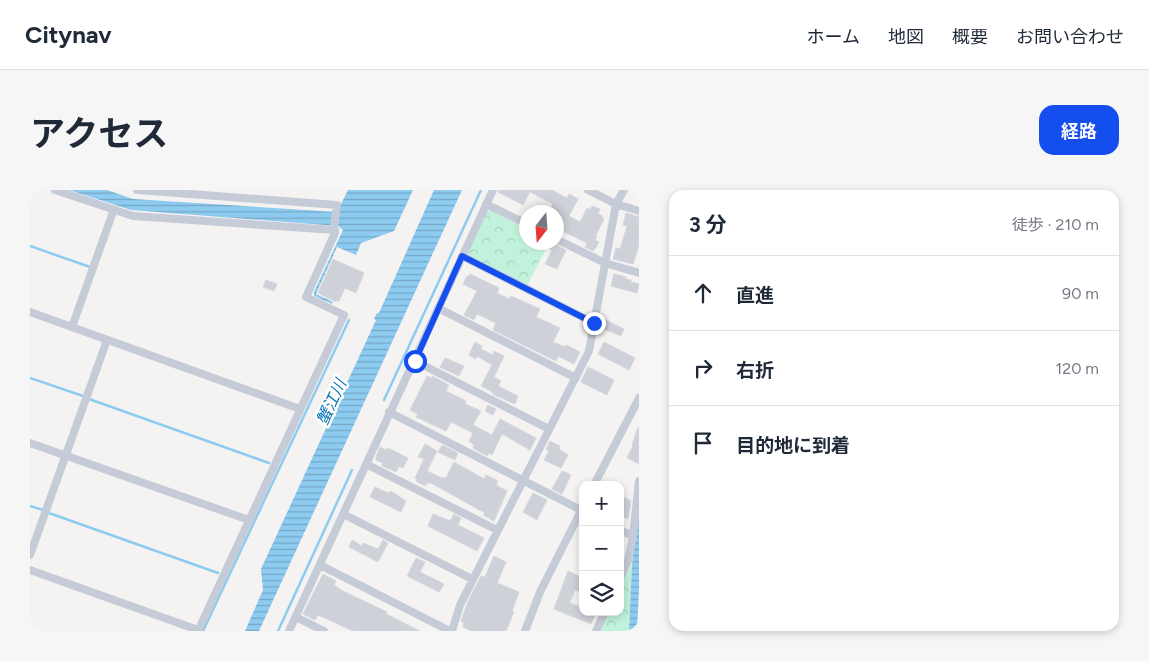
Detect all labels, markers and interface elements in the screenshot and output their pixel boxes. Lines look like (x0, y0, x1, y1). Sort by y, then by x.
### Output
text: Citynav (25, 20, 112, 49)
text: ホーム (807, 26, 860, 48)
text: 地図 (888, 26, 924, 48)
text: 概要 (952, 26, 988, 48)
text: お問い合わせ (1016, 26, 1124, 48)
button: 経路 (1039, 105, 1119, 155)
text: アクセス (30, 113, 168, 155)
north arrow (519, 205, 564, 250)
text: 3 分 (689, 212, 727, 237)
text: 徒歩 · 210 m (1012, 215, 1099, 234)
icon: ahead (689, 279, 717, 307)
text: 直進 (736, 284, 774, 307)
text: 90 m (1062, 284, 1099, 303)
route end (583, 312, 606, 335)
route start (404, 350, 427, 373)
icon: right (689, 354, 717, 382)
text: 右折 (736, 359, 774, 382)
text: 120 m (1056, 359, 1099, 378)
water label: 蟹江川 (313, 375, 351, 428)
icon: arrive (689, 429, 717, 457)
text: 目的地に到着 (736, 434, 850, 457)
map controls (579, 481, 624, 616)
button: + (579, 481, 624, 526)
button: − (579, 526, 624, 571)
button: layers (579, 571, 624, 616)

